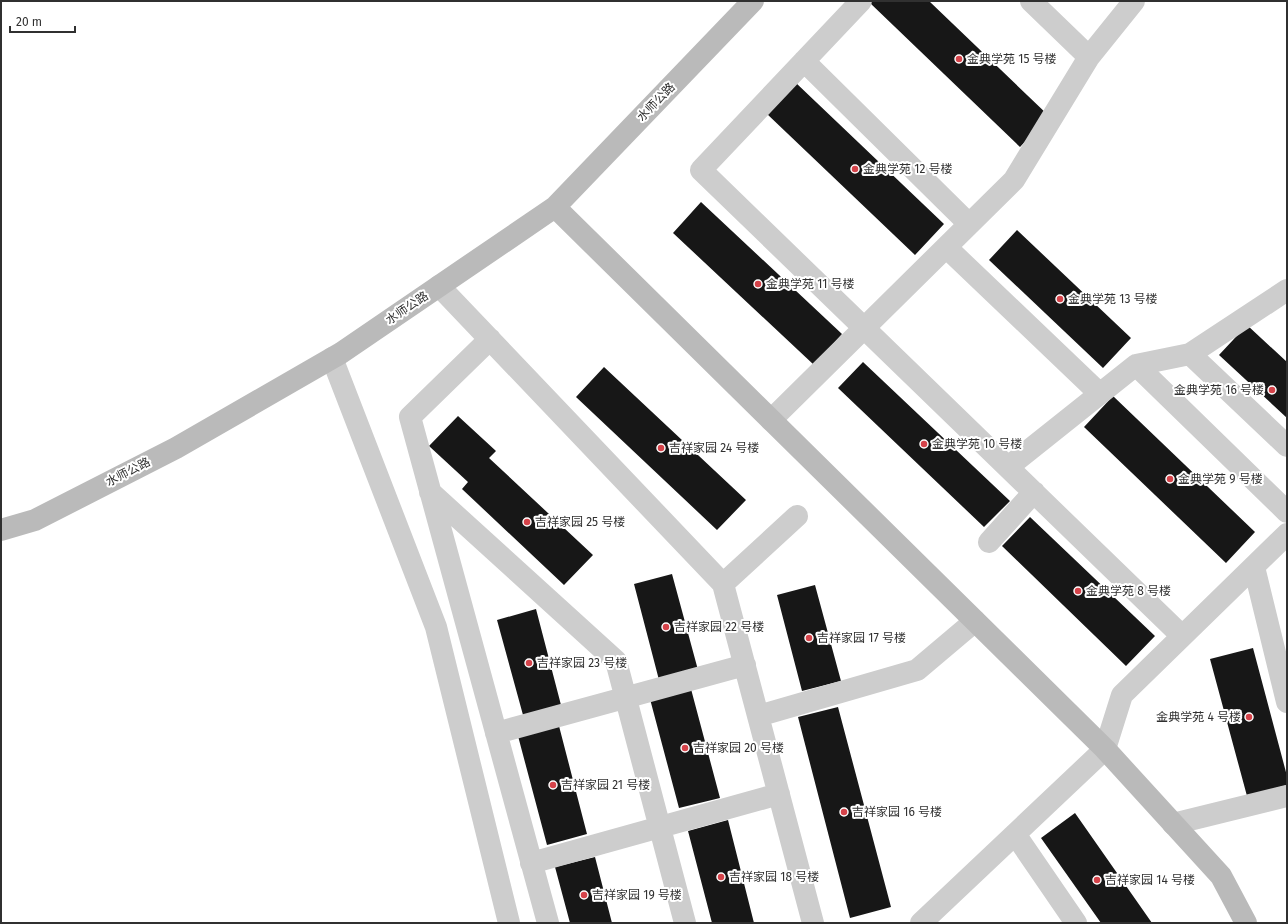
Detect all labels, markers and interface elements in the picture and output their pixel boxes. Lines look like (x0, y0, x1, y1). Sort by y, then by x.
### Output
scale bar (10, 8, 75, 34)
text: 20 m (16, 15, 42, 29)
place label: 金典学苑 15 号楼 (967, 52, 1057, 66)
marker: 金典学苑 15 号楼 (954, 54, 964, 64)
street label: 水师公路 (634, 80, 678, 124)
place label: 金典学苑 12 号楼 (863, 162, 953, 176)
marker: 金典学苑 12 号楼 (850, 164, 860, 174)
place label: 金典学苑 11 号楼 (766, 277, 855, 291)
marker: 金典学苑 11 号楼 (753, 279, 763, 289)
street label: 水师公路 (383, 289, 431, 327)
place label: 金典学苑 13 号楼 (1068, 292, 1158, 306)
marker: 金典学苑 13 号楼 (1055, 294, 1065, 304)
place label: 金典学苑 16 号楼 (1174, 383, 1264, 397)
marker: 金典学苑 16 号楼 (1267, 385, 1277, 395)
place label: 金典学苑 10 号楼 (932, 437, 1022, 451)
marker: 金典学苑 10 号楼 (919, 439, 929, 449)
place label: 吉祥家园 24 号楼 (669, 441, 759, 455)
marker: 吉祥家园 24 号楼 (656, 443, 666, 453)
street label: 水师公路 (103, 455, 153, 489)
place label: 金典学苑 9 号楼 (1178, 472, 1263, 486)
marker: 金典学苑 9 号楼 (1165, 474, 1175, 484)
place label: 吉祥家园 25 号楼 (535, 515, 625, 529)
marker: 吉祥家园 25 号楼 (522, 517, 532, 527)
place label: 金典学苑 8 号楼 (1086, 584, 1171, 598)
marker: 金典学苑 8 号楼 (1073, 586, 1083, 596)
place label: 吉祥家园 22 号楼 (674, 620, 764, 634)
marker: 吉祥家园 22 号楼 (661, 622, 671, 632)
place label: 吉祥家园 17 号楼 (817, 631, 906, 645)
marker: 吉祥家园 17 号楼 (804, 633, 814, 643)
place label: 吉祥家园 23 号楼 (537, 656, 627, 670)
marker: 吉祥家园 23 号楼 (524, 658, 534, 668)
place label: 金典学苑 4 号楼 (1156, 710, 1241, 724)
marker: 金典学苑 4 号楼 (1244, 712, 1254, 722)
place label: 吉祥家园 20 号楼 (693, 741, 784, 755)
marker: 吉祥家园 20 号楼 (680, 743, 690, 753)
place label: 吉祥家园 21 号楼 (561, 778, 650, 792)
marker: 吉祥家园 21 号楼 (548, 780, 558, 790)
place label: 吉祥家园 16 号楼 (852, 805, 942, 819)
marker: 吉祥家园 16 号楼 (839, 807, 849, 817)
place label: 吉祥家园 18 号楼 (729, 870, 819, 884)
marker: 吉祥家园 18 号楼 (716, 872, 726, 882)
place label: 吉祥家园 14 号楼 (1105, 873, 1195, 887)
marker: 吉祥家园 14 号楼 (1092, 875, 1102, 885)
place label: 吉祥家园 19 号楼 (592, 888, 682, 902)
marker: 吉祥家园 19 号楼 (579, 890, 589, 900)

